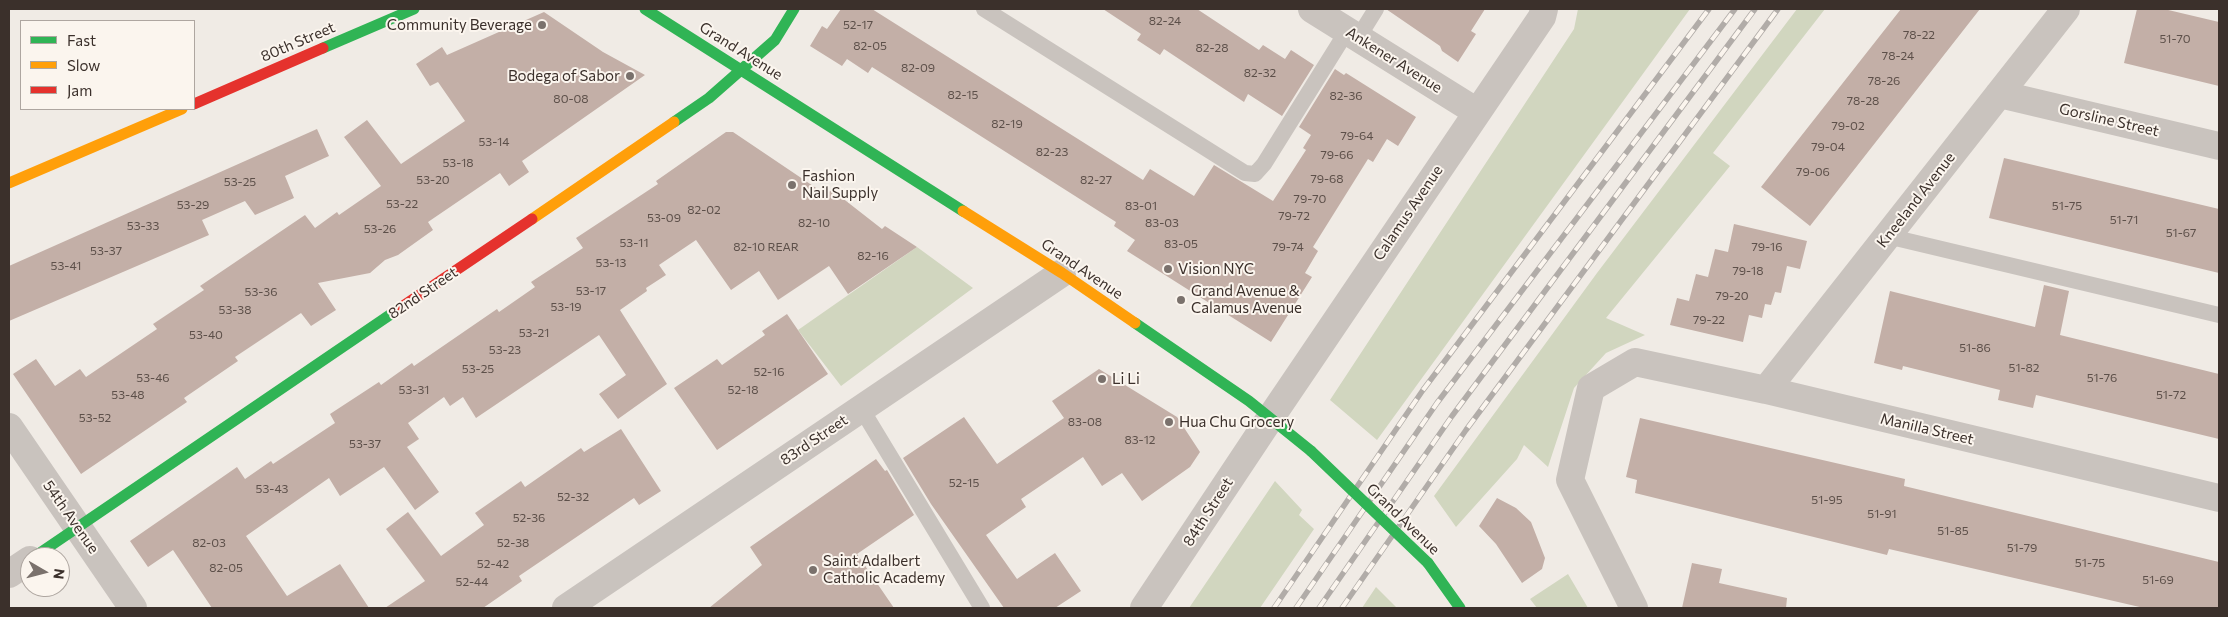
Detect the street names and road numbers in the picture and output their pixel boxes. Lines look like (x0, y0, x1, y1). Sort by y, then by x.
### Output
street label: 80th Street (258, 18, 338, 66)
street label: Grand Avenue (696, 18, 786, 84)
street label: Ankener Avenue (1343, 23, 1445, 97)
street label: Gorsline Street (2057, 100, 2161, 140)
street label: Kneeland Avenue (1873, 149, 1959, 251)
street label: Calamus Avenue (1370, 162, 1446, 264)
street label: Grand Avenue (1038, 235, 1126, 303)
street label: 82nd Street (385, 263, 461, 323)
street label: Manilla Street (1879, 410, 1975, 448)
street label: 83rd Street (777, 411, 851, 469)
street label: 84th Street (1179, 474, 1237, 550)
street label: 54th Avenue (39, 477, 103, 557)
street label: Grand Avenue (1363, 480, 1443, 558)

